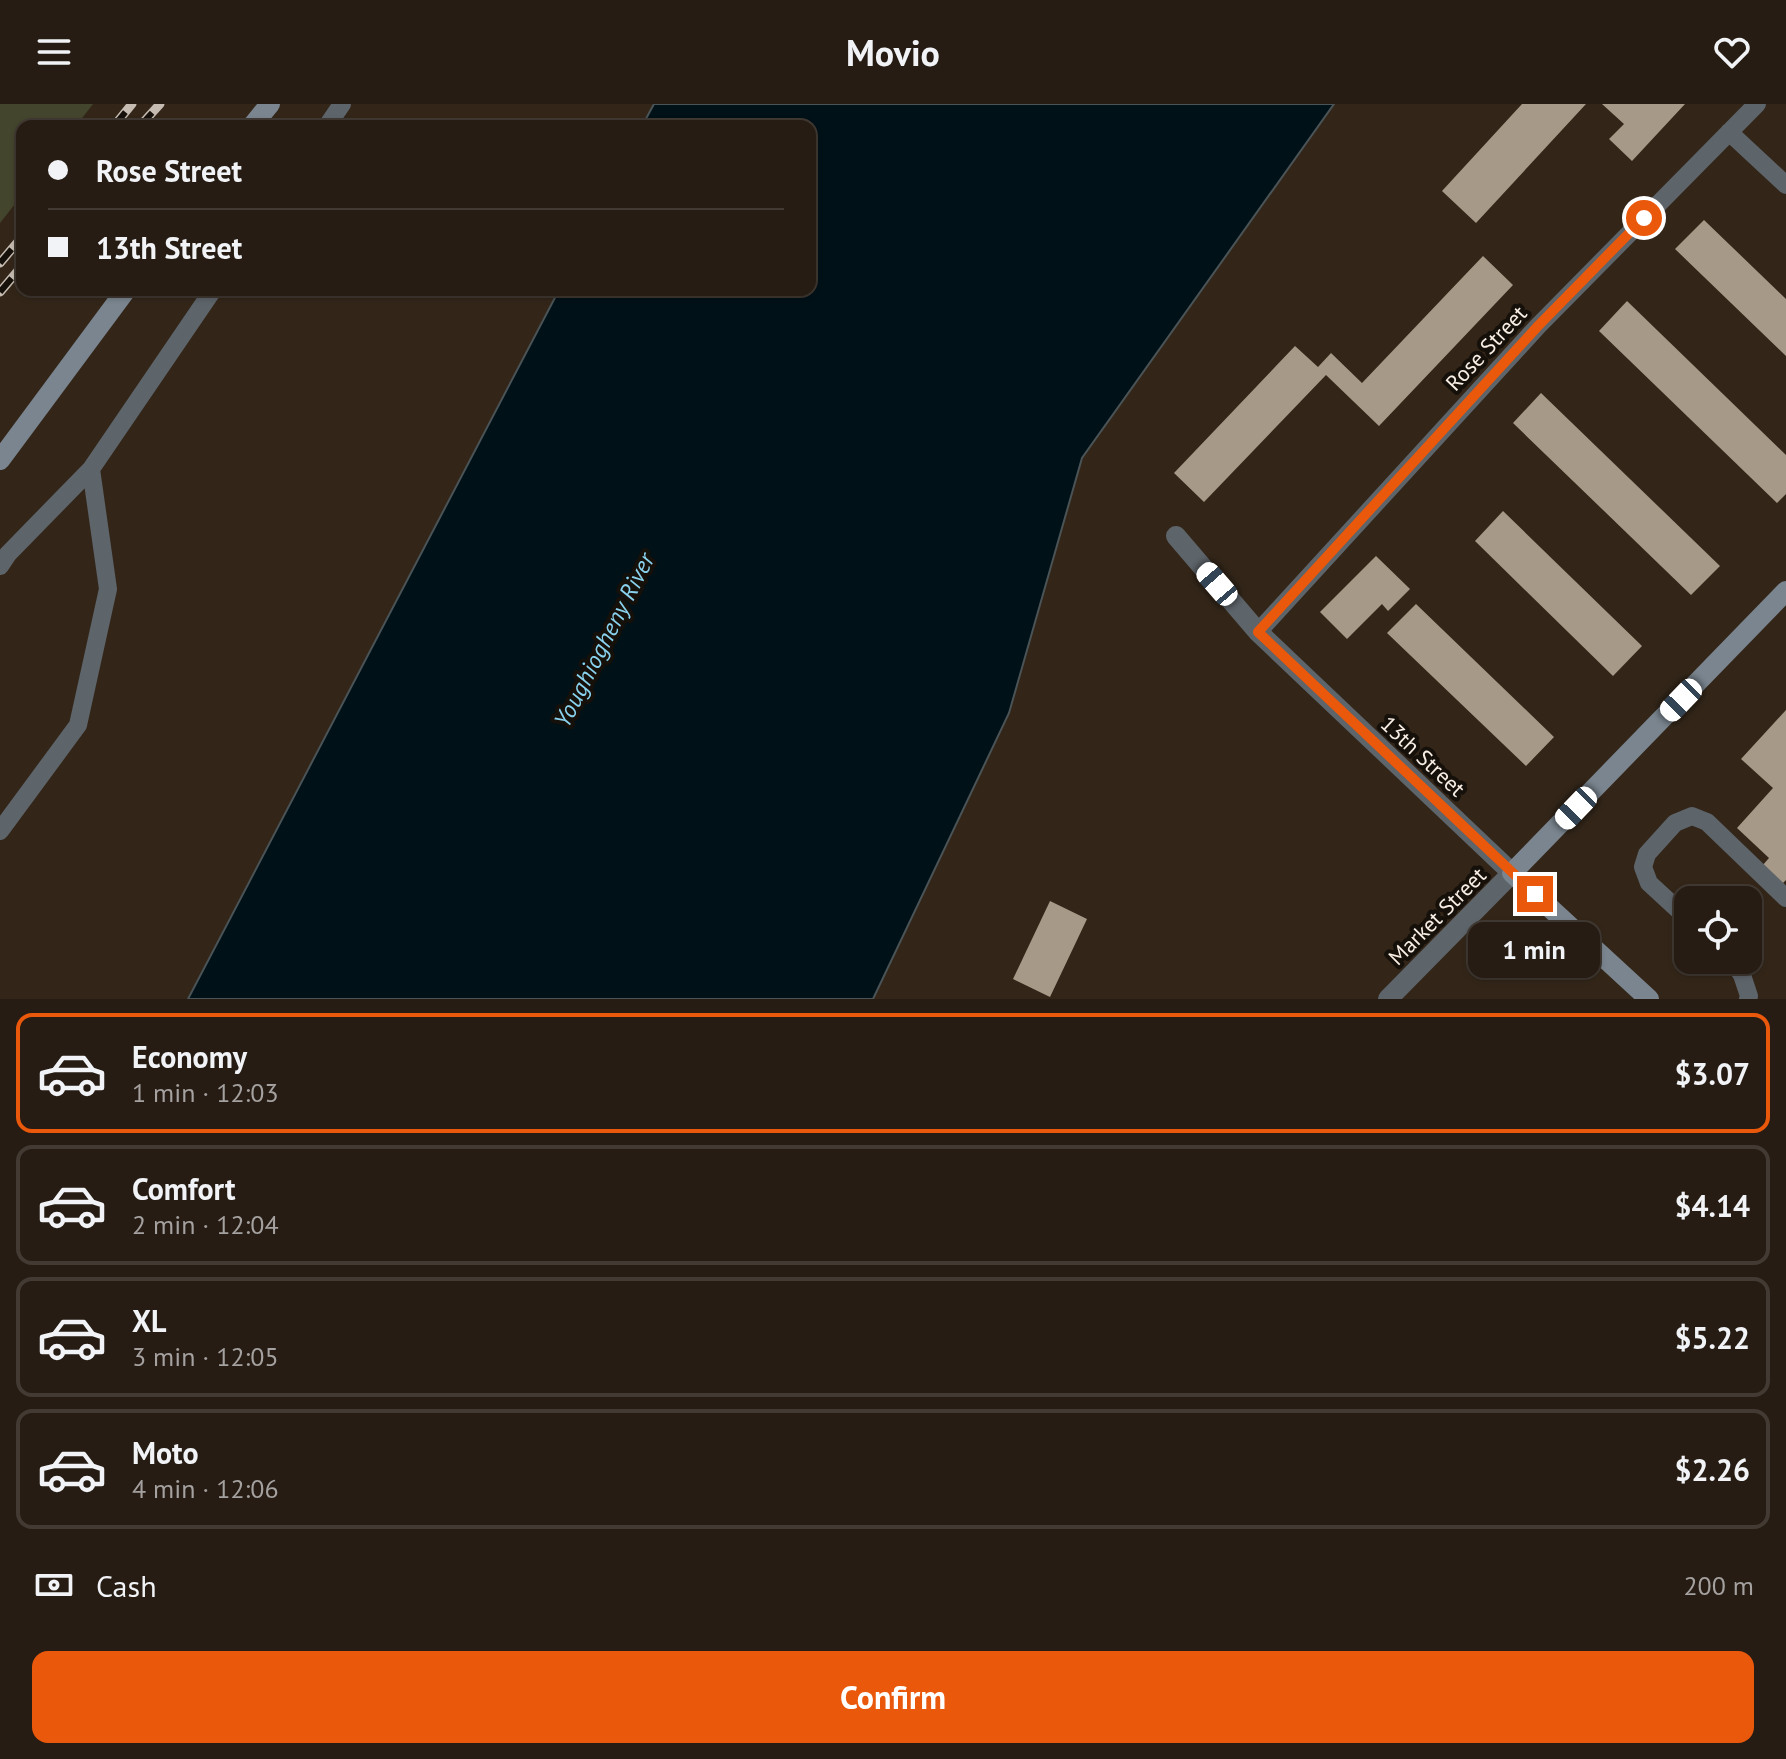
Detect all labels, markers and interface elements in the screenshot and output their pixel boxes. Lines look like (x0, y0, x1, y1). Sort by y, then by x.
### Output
text: Movio (846, 29, 940, 76)
icon: menu (32, 30, 76, 74)
icon: heart (1710, 30, 1754, 74)
text: Rose Street (96, 151, 242, 190)
route start (1626, 200, 1662, 236)
text: 13th Street (96, 228, 242, 267)
street label: Rose Street (1440, 299, 1533, 396)
water label: Youghiogheny River (547, 546, 662, 732)
car (1192, 558, 1242, 610)
car (1656, 674, 1706, 726)
street label: 13th Street (1375, 710, 1472, 803)
car (1551, 782, 1601, 834)
street label: Market Street (1382, 861, 1492, 971)
route end (1517, 876, 1553, 912)
map controls (1674, 886, 1762, 974)
button: locate (1674, 886, 1762, 974)
callout: 1 min (1469, 922, 1601, 978)
text: 1 min (1502, 933, 1566, 966)
icon: car (36, 1037, 108, 1109)
text: Economy (132, 1037, 247, 1076)
text: $3.07 (1675, 1054, 1750, 1093)
text: 1 min · 12:03 (132, 1076, 279, 1109)
icon: car (36, 1169, 108, 1241)
text: Comfort (132, 1169, 235, 1208)
text: $4.14 (1675, 1186, 1750, 1225)
text: 2 min · 12:04 (132, 1208, 279, 1241)
icon: car (36, 1301, 108, 1373)
text: XL (132, 1301, 166, 1340)
text: $5.22 (1675, 1318, 1750, 1357)
text: 3 min · 12:05 (132, 1340, 279, 1373)
icon: car (36, 1433, 108, 1505)
text: Moto (132, 1433, 199, 1472)
text: $2.26 (1675, 1450, 1750, 1489)
text: 4 min · 12:06 (132, 1472, 279, 1505)
icon: cash (32, 1563, 76, 1607)
text: Cash (96, 1566, 157, 1605)
text: 200 m (1683, 1569, 1754, 1602)
button: Confirm (32, 1651, 1754, 1743)

